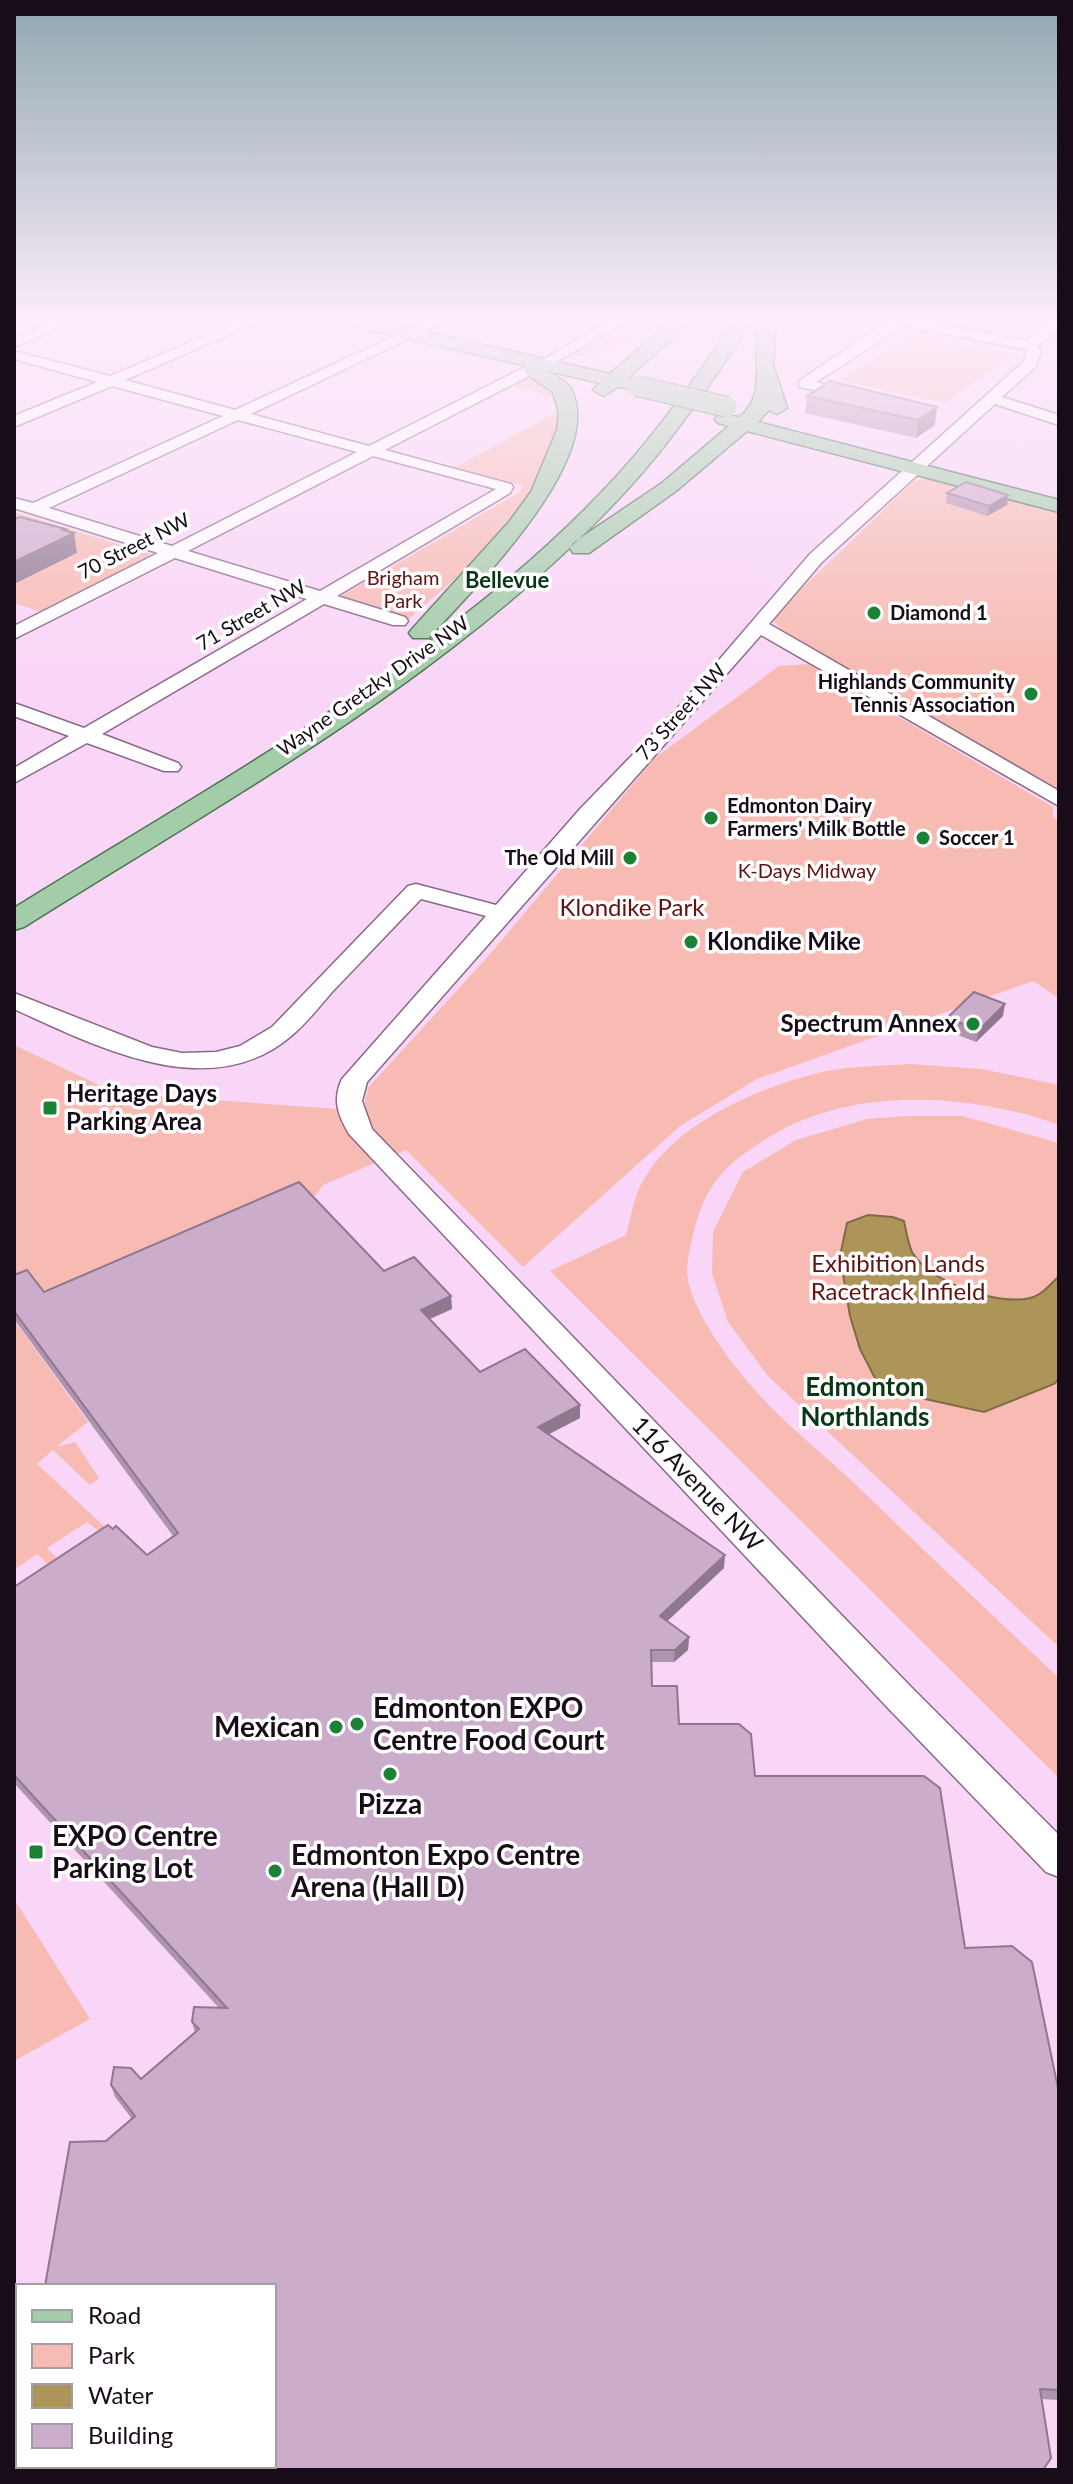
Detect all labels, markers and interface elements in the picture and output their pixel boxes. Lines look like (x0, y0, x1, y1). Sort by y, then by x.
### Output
street label: 70 Street NW (74, 507, 194, 584)
park label: Brigham Park (367, 565, 439, 612)
district label: Bellevue (465, 566, 549, 593)
street label: 71 Street NW (192, 573, 310, 655)
place label: Diamond 1 (890, 600, 988, 624)
marker: Diamond 1 (865, 604, 883, 622)
street label: Wayne Gretzky Drive NW (272, 610, 473, 760)
street label: 73 Street NW (630, 658, 730, 765)
place label: Highlands Community Tennis Association (818, 669, 1015, 716)
marker: Highlands Community Tennis Association (1022, 685, 1040, 703)
place label: Edmonton Dairy Farmers' Milk Bottle (727, 793, 906, 840)
marker: Edmonton Dairy Farmers' Milk Bottle (702, 809, 720, 827)
place label: Soccer 1 (939, 825, 1015, 849)
marker: Soccer 1 (914, 829, 932, 847)
place label: The Old Mill (504, 845, 614, 869)
marker: The Old Mill (621, 849, 639, 867)
park label: K-Days Midway (738, 858, 877, 882)
park label: Klondike Park (560, 892, 705, 921)
place label: Klondike Mike (707, 926, 861, 955)
marker: Klondike Mike (682, 933, 700, 951)
place label: Spectrum Annex (781, 1008, 957, 1037)
marker: Spectrum Annex (964, 1015, 982, 1033)
place label: Heritage Days Parking Area (66, 1078, 217, 1135)
marker: Heritage Days Parking Area (41, 1099, 59, 1117)
park label: Exhibition Lands Racetrack Infield (811, 1248, 985, 1305)
district label: Edmonton Northlands (800, 1370, 930, 1432)
street label: 116 Avenue NW (627, 1410, 770, 1556)
place label: Edmonton EXPO Centre Food Court (373, 1690, 605, 1756)
place label: Mexican (214, 1709, 320, 1743)
marker: Edmonton EXPO Centre Food Court (348, 1715, 366, 1733)
marker: Mexican (327, 1718, 345, 1736)
marker: Pizza (381, 1765, 399, 1783)
place label: Pizza (358, 1786, 422, 1820)
place label: EXPO Centre Parking Lot (52, 1818, 218, 1884)
place label: Edmonton Expo Centre Arena (Hall D) (290, 1837, 580, 1903)
marker: EXPO Centre Parking Lot (27, 1843, 45, 1861)
marker: Edmonton Expo Centre Arena (Hall D) (266, 1862, 284, 1880)
legend (16, 2284, 276, 2468)
text: Road (88, 2300, 141, 2329)
text: Park (88, 2340, 136, 2369)
text: Water (88, 2380, 153, 2409)
text: Building (88, 2420, 173, 2449)

